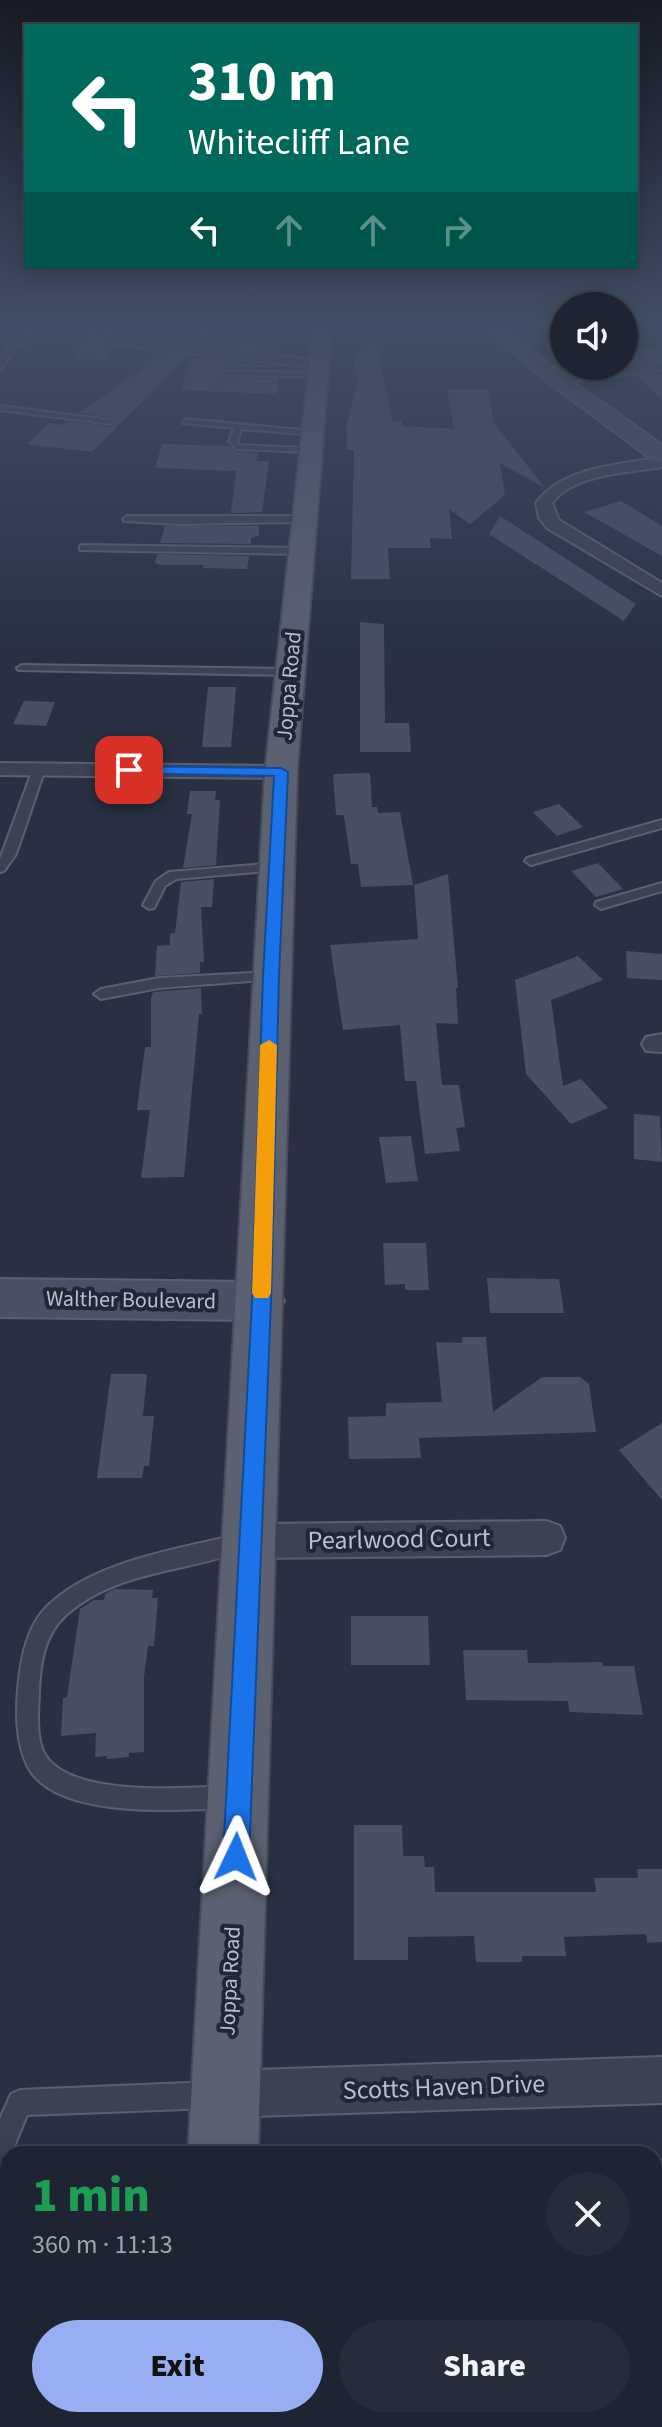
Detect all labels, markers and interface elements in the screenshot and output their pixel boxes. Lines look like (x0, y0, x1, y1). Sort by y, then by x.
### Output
text: 310 m (188, 43, 336, 122)
icon: left (56, 56, 160, 160)
text: Whitecliff Lane (188, 117, 410, 168)
icon: left (183, 208, 227, 252)
icon: ahead (267, 208, 311, 252)
icon: ahead (351, 208, 395, 252)
icon: right (435, 208, 479, 252)
map controls (550, 292, 638, 380)
button: sound (550, 292, 638, 380)
street label: Joppa Road (268, 630, 310, 742)
pin (95, 736, 163, 804)
icon: arrive (107, 748, 151, 792)
street label: Walther Boulevard (46, 1283, 216, 1317)
street label: Pearlwood Court (307, 1519, 491, 1559)
position arrow (194, 1815, 278, 1899)
street label: Joppa Road (211, 1926, 249, 2036)
street label: Scotts Haven Drive (342, 2065, 546, 2109)
text: 1 min (32, 2162, 150, 2230)
button: close (546, 2172, 630, 2256)
text: 360 m · 11:13 (32, 2226, 173, 2263)
button: Exit (32, 2320, 323, 2412)
button: Share (339, 2320, 630, 2412)

